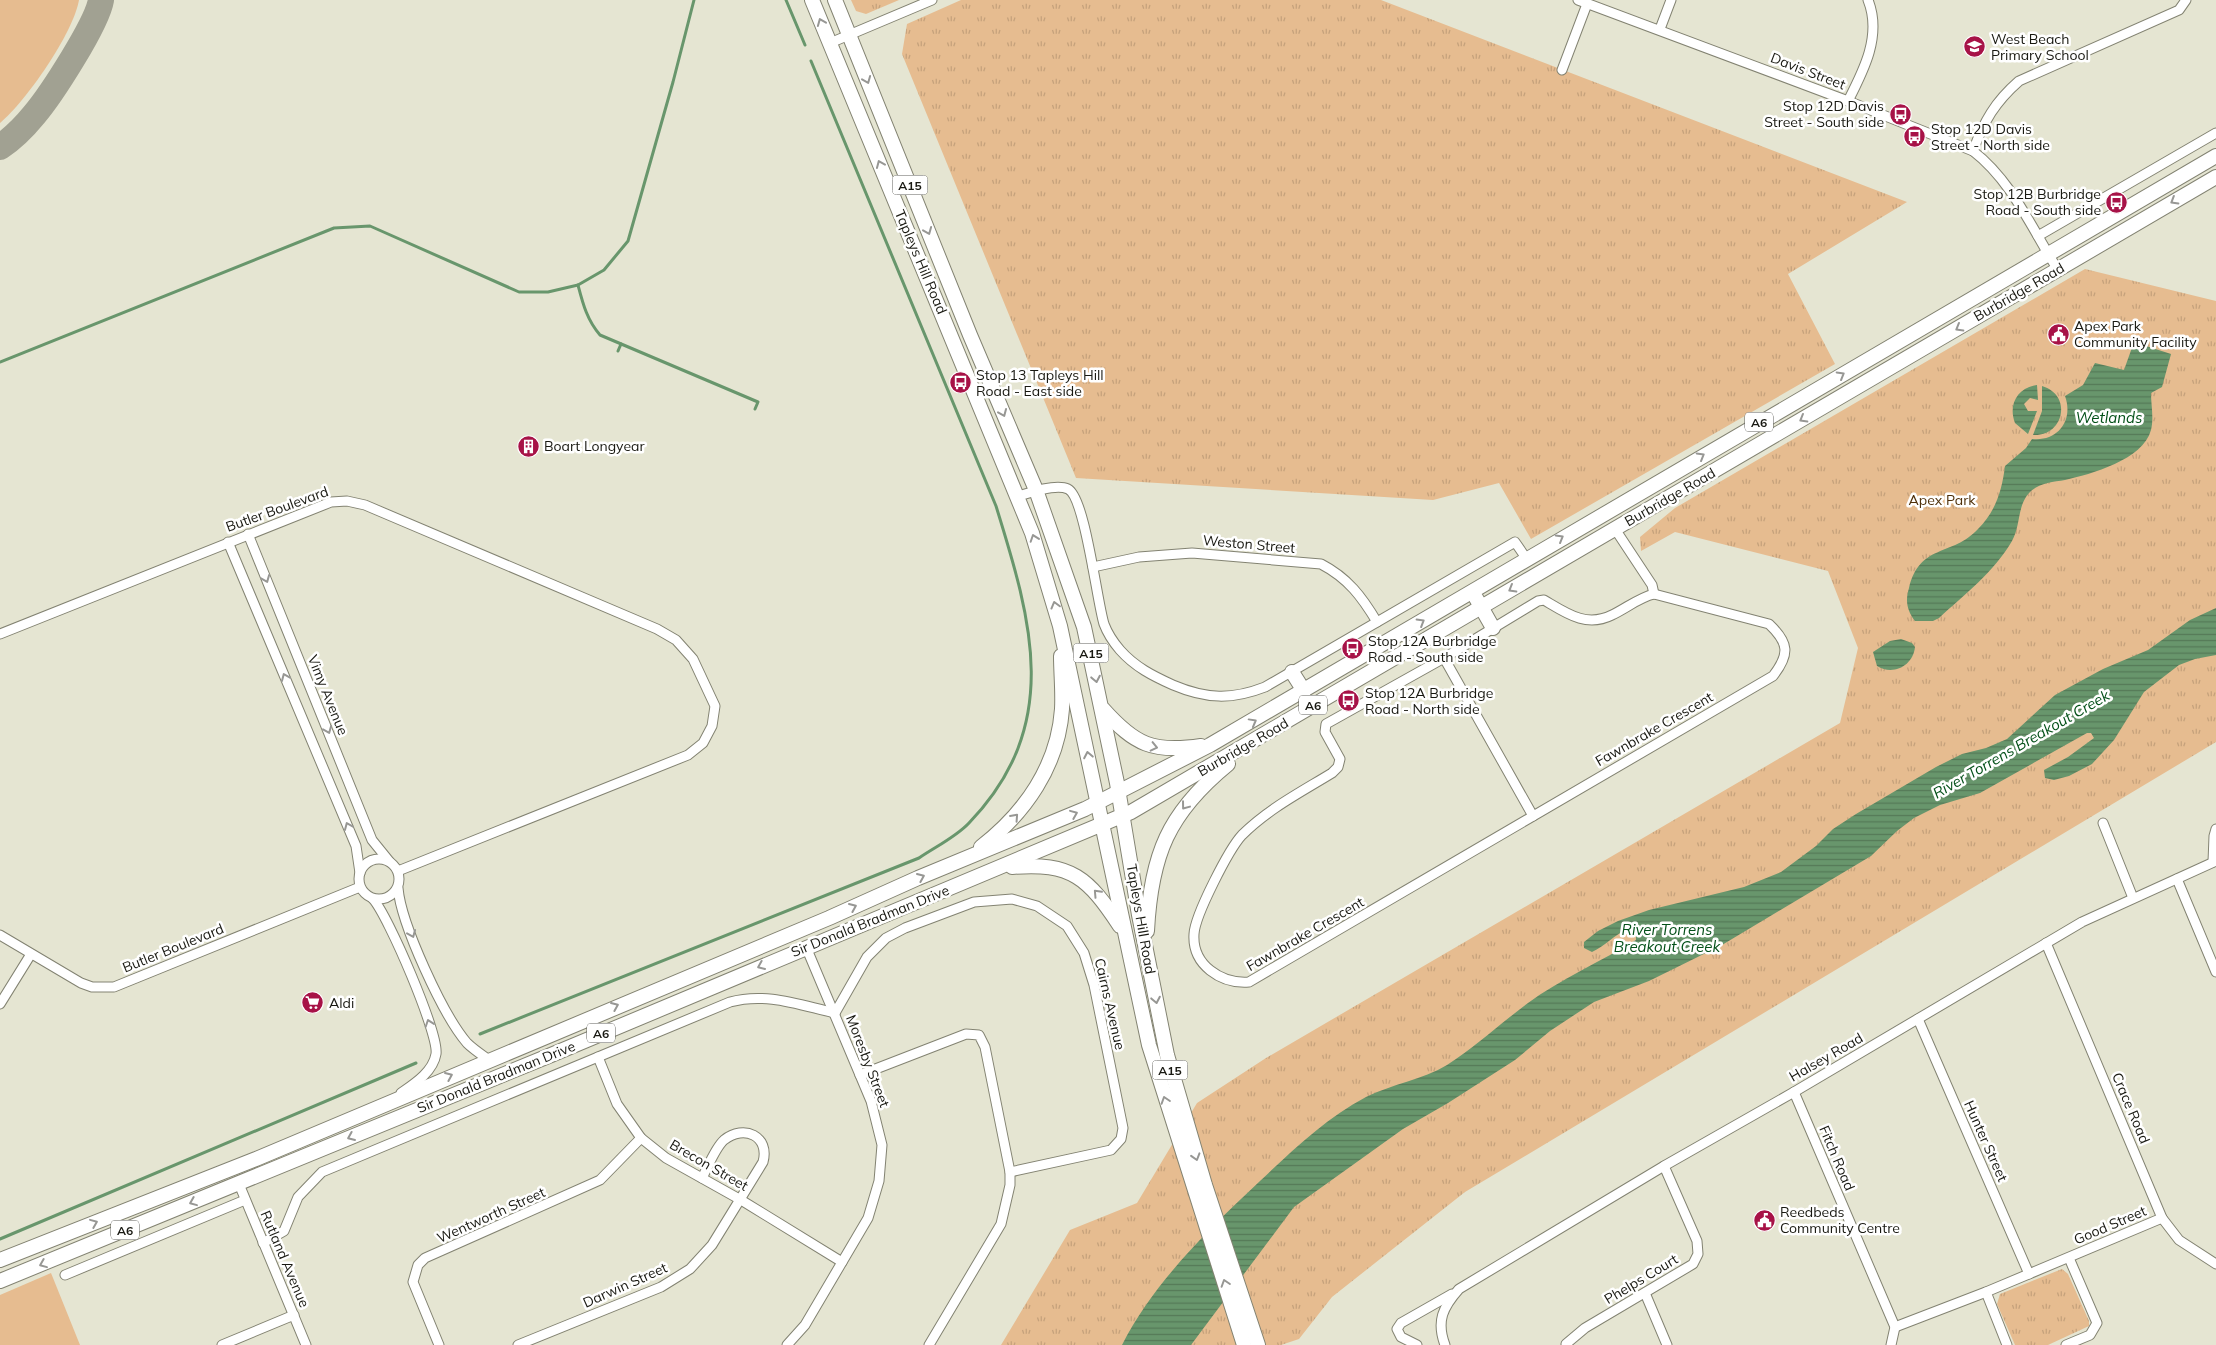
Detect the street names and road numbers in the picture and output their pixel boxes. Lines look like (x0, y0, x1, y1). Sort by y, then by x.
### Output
street label: Davis Street (1768, 48, 1848, 94)
road number: A15 (892, 176, 928, 194)
street label: Tapleys Hill Road (891, 207, 951, 317)
street label: Burbridge Road (1970, 259, 2068, 325)
road number: A6 (1745, 412, 1773, 432)
street label: Burbridge Road (1621, 464, 1719, 530)
street label: Butler Boulevard (223, 482, 331, 536)
street label: Weston Street (1202, 531, 1296, 557)
road number: A15 (1074, 644, 1108, 662)
street label: Vimy Avenue (304, 652, 352, 738)
street label: Fawnbrake Crescent (1592, 688, 1716, 770)
road number: A6 (1299, 696, 1327, 714)
street label: Burbridge Road (1194, 714, 1292, 780)
street label: Tapleys Hill Road (1122, 862, 1160, 976)
street label: Sir Donald Bradman Drive (788, 881, 952, 961)
street label: Fawnbrake Crescent (1243, 893, 1367, 975)
street label: Butler Boulevard (120, 919, 226, 977)
street label: Cairns Avenue (1091, 956, 1129, 1052)
street label: Moresby Street (842, 1012, 894, 1110)
road number: A6 (587, 1024, 615, 1042)
street label: Halsey Road (1786, 1029, 1866, 1085)
street label: Sir Donald Bradman Drive (414, 1037, 578, 1117)
road number: A15 (1152, 1060, 1188, 1080)
street label: Crace Road (2108, 1070, 2154, 1146)
street label: Hunter Street (1960, 1098, 2012, 1184)
street label: Fitch Road (1815, 1123, 1859, 1193)
street label: Brecon Street (667, 1135, 751, 1195)
street label: Wentworth Street (434, 1183, 548, 1247)
street label: Good Street (2071, 1202, 2149, 1248)
street label: Rutland Avenue (257, 1208, 313, 1310)
road number: A6 (111, 1220, 139, 1240)
street label: Phelps Court (1601, 1250, 1681, 1308)
street label: Darwin Street (580, 1258, 670, 1312)

